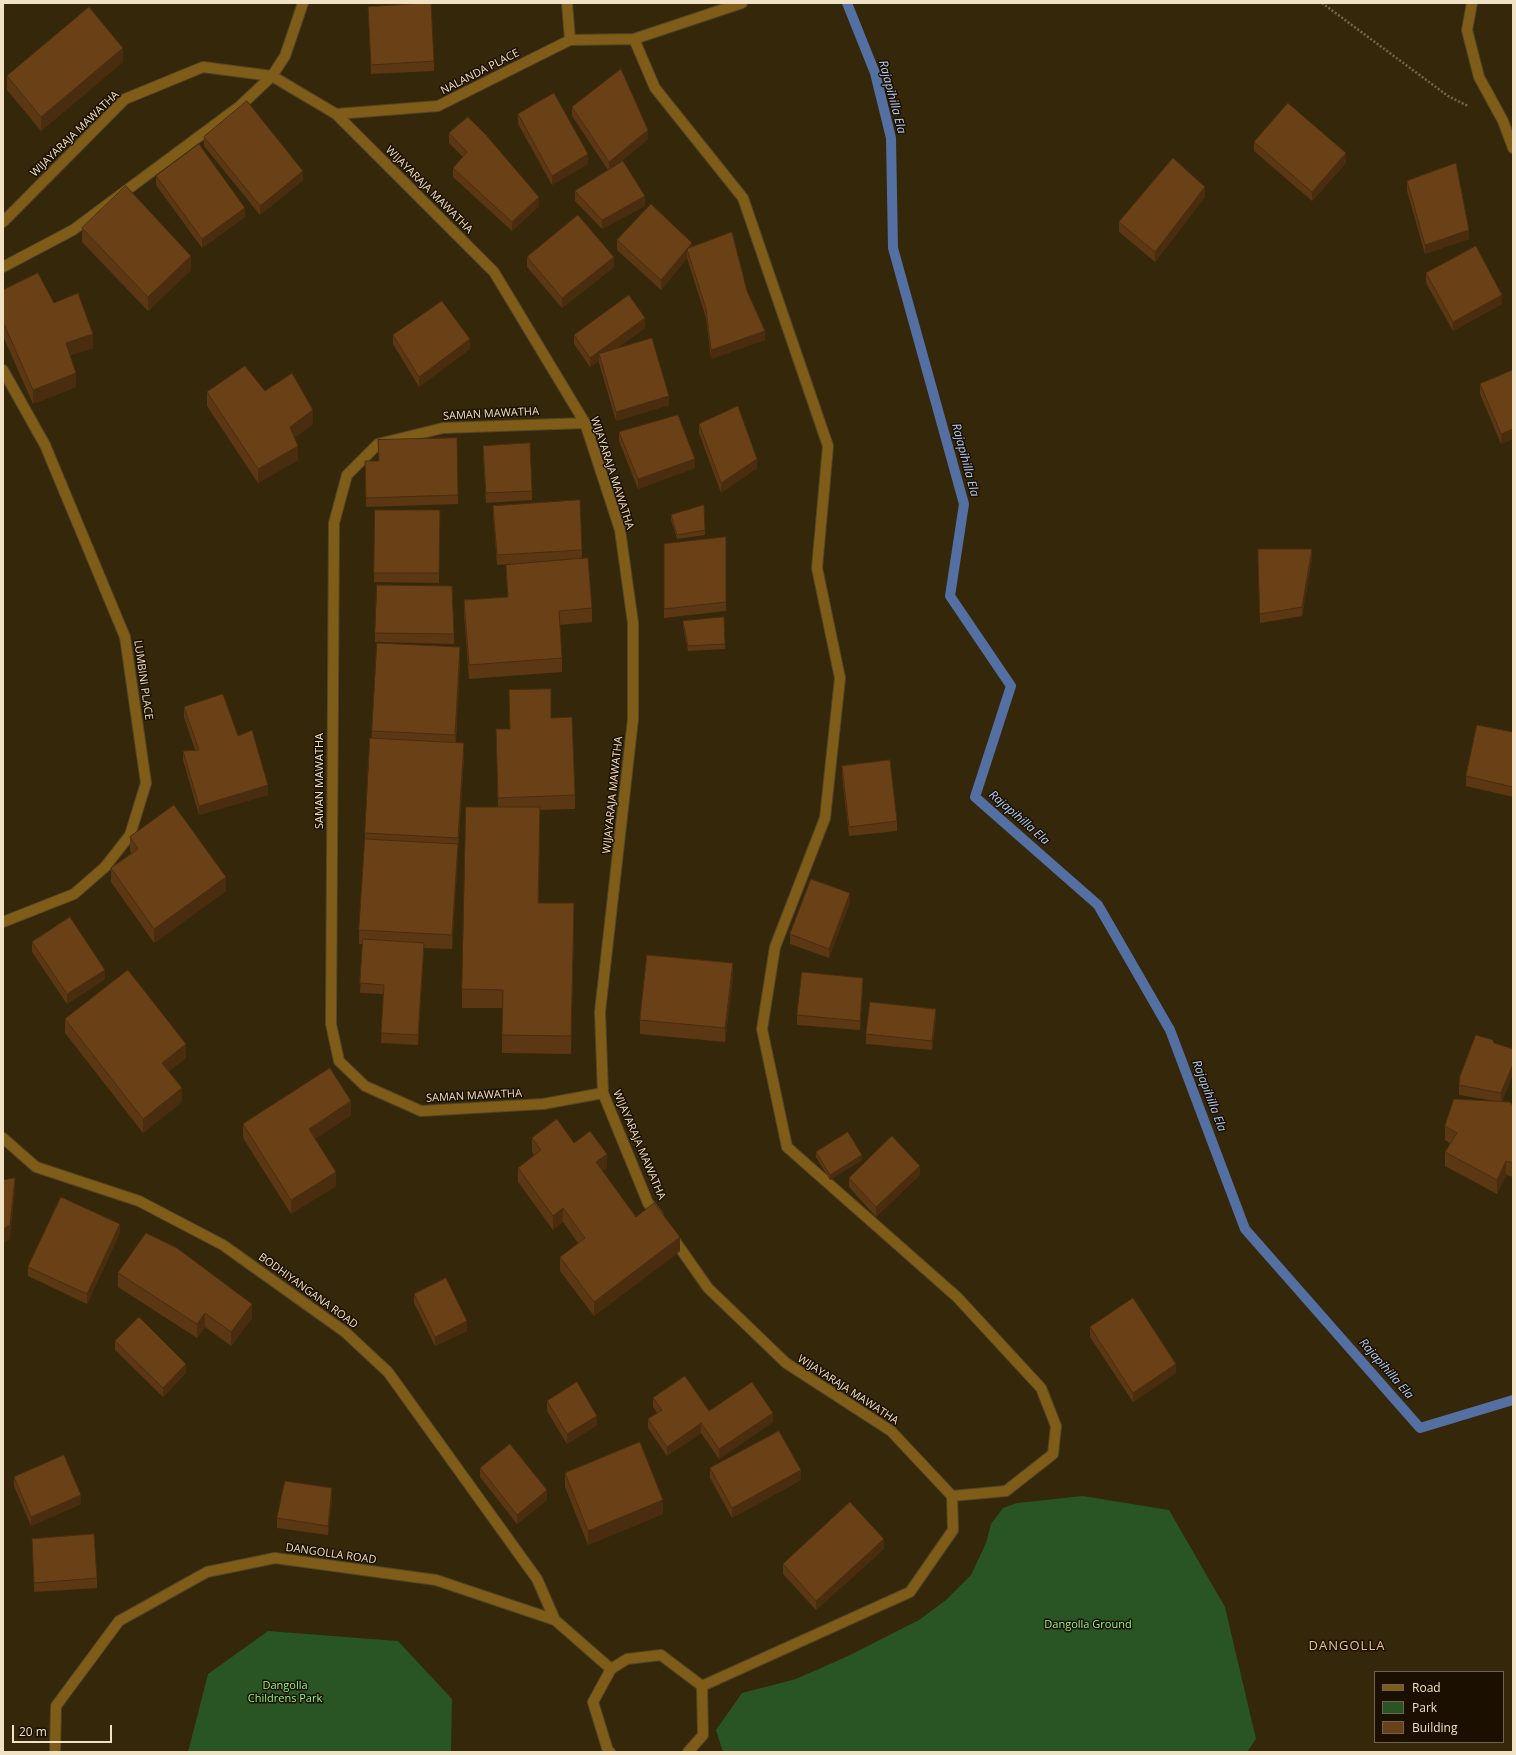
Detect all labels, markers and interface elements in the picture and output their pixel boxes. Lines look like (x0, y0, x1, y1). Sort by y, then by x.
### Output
street label: NALANDA PLACE (439, 47, 521, 97)
water label: Rajapihilla Ela (875, 59, 909, 135)
street label: WIJAYARAJA MAWATHA (28, 88, 122, 180)
street label: WIJAYARAJA MAWATHA (383, 144, 475, 236)
street label: SAMAN MAWATHA (443, 405, 539, 423)
street label: WIJAYARAJA MAWATHA (588, 415, 636, 531)
water label: Rajapihilla Ela (948, 422, 982, 498)
street label: LUMBINI PLACE (131, 639, 155, 721)
street label: SAMAN MAWATHA (313, 733, 327, 829)
street label: WIJAYARAJA MAWATHA (600, 736, 626, 854)
water label: Rajapihilla Ela (986, 788, 1052, 848)
water label: Rajapihilla Ela (1189, 1058, 1229, 1134)
street label: SAMAN MAWATHA (426, 1087, 522, 1105)
street label: WIJAYARAJA MAWATHA (610, 1088, 668, 1202)
street label: BODHIYANGANA ROAD (256, 1251, 360, 1331)
water label: Rajapihilla Ela (1356, 1336, 1416, 1402)
street label: WIJAYARAJA MAWATHA (795, 1352, 901, 1428)
street label: DANGOLLA ROAD (285, 1541, 377, 1567)
park label: Dangolla Ground (1044, 1618, 1132, 1632)
district label: DANGOLLA (1309, 1638, 1385, 1654)
legend (1374, 1671, 1504, 1743)
park label: Dangolla Childrens Park (248, 1679, 322, 1705)
text: Road (1412, 1679, 1441, 1696)
text: Park (1412, 1699, 1437, 1716)
scale bar (14, 1717, 114, 1743)
text: Building (1412, 1719, 1457, 1736)
text: 20 m (19, 1723, 47, 1740)

